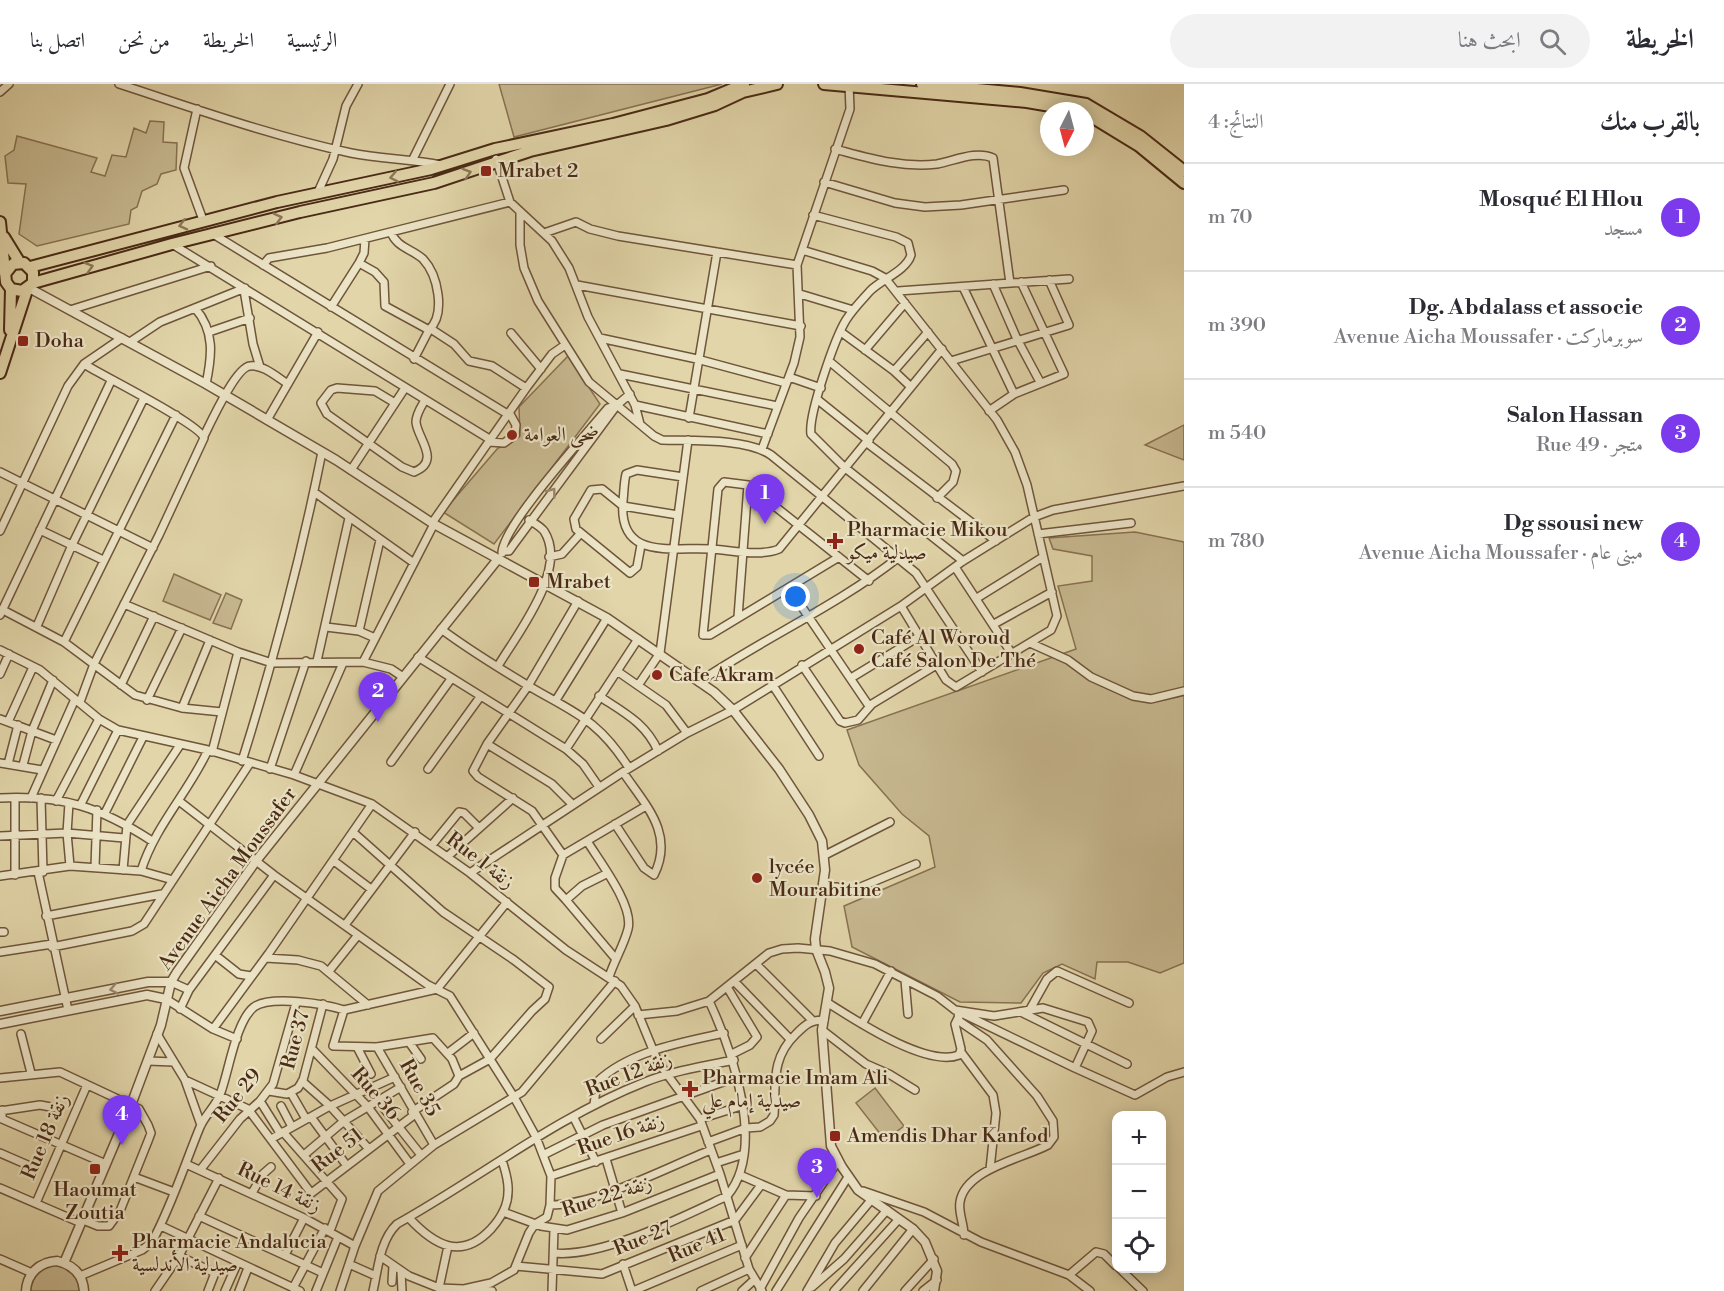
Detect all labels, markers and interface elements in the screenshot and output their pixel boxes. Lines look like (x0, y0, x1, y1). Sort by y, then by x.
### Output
search box (1170, 14, 1590, 68)
text: الخريطة (1626, 22, 1694, 57)
icon: search (1536, 25, 1569, 58)
text: ابحث هنا (1458, 27, 1521, 54)
text: اتصل بنا (30, 28, 85, 54)
text: من نحن (118, 28, 170, 54)
text: الخريطة (203, 28, 254, 54)
text: الرئيسية (287, 28, 337, 54)
north arrow (1040, 102, 1094, 156)
text: بالقرب منك (1600, 106, 1700, 138)
text: النتائج: 4 (1208, 110, 1264, 135)
place label: Mrabet 2 (498, 159, 578, 184)
marker: Mrabet 2 (479, 164, 493, 178)
one-way arrow (461, 168, 472, 180)
one-way arrow (389, 170, 399, 183)
text: Mosqué El Hlou (1479, 186, 1643, 213)
text: 70 m (1208, 205, 1253, 230)
text: 1 (1676, 205, 1685, 230)
one-way arrow (272, 212, 282, 225)
text: مسجد (1604, 217, 1643, 242)
one-way arrow (178, 218, 188, 231)
one-way arrow (83, 262, 94, 274)
text: Dg. Abdalass et associe (1409, 294, 1643, 321)
text: 390 m (1208, 313, 1266, 338)
text: 2 (1674, 313, 1687, 338)
text: سوبرماركت · Avenue Aicha Moussafer (1334, 325, 1643, 350)
place label: Doha (35, 329, 85, 354)
marker: Doha (16, 334, 30, 348)
text: Salon Hassan (1507, 402, 1643, 429)
text: 540 m (1208, 421, 1266, 446)
text: 3 (1674, 421, 1687, 446)
place label: ضحى العوامة (524, 423, 599, 448)
marker: ضحى العوامة (505, 428, 519, 442)
text: متجر · Rue 49 (1536, 433, 1643, 458)
pin: 1 (746, 474, 784, 524)
one-way arrow (545, 487, 556, 498)
text: Dg ssousi new (1504, 510, 1643, 537)
place label: Pharmacie Mikou صيدلية ميكو (845, 518, 1008, 566)
text: 780 m (1208, 529, 1265, 554)
text: 4 (1674, 529, 1687, 554)
marker: Pharmacie Mikou صيدلية ميكو (828, 534, 842, 548)
text: مبنى عام · Avenue Aicha Moussafer (1359, 541, 1643, 566)
place label: Mrabet (546, 570, 611, 595)
marker: Mrabet (527, 575, 541, 589)
your location (781, 582, 810, 611)
place label: Café Al Woroud Café Salon De Thé (871, 626, 1036, 674)
marker: Café Al Woroud Café Salon De Thé (852, 642, 866, 656)
place label: Cafe Akram (669, 663, 775, 688)
marker: Cafe Akram (650, 668, 664, 682)
pin: 2 (358, 672, 398, 722)
street label: Avenue Aicha Moussafer (153, 782, 303, 976)
street label: Rue 1 زنقة (441, 827, 519, 895)
place label: lycée Mourabitine (769, 855, 881, 903)
marker: lycée Mourabitine (750, 871, 764, 885)
one-way arrow (109, 982, 119, 995)
street label: Rue 37 (276, 1008, 316, 1072)
street label: Rue 12 زنقة (582, 1047, 676, 1103)
street label: Rue 35 (393, 1055, 445, 1121)
street label: Rue 36 (345, 1062, 405, 1126)
street label: Rue 29 (208, 1064, 268, 1128)
place label: Pharmacie Imam Ali صيدلية إمام علي (702, 1066, 889, 1120)
marker: Pharmacie Imam Ali صيدلية إمام علي (683, 1082, 697, 1096)
street label: Rue 18 زنقة (17, 1090, 75, 1184)
pin: 4 (102, 1096, 142, 1145)
street label: Rue 16 زنقة (574, 1108, 668, 1162)
map controls (1112, 1111, 1166, 1273)
button: + (1112, 1111, 1166, 1165)
street label: Rue 51 (307, 1123, 369, 1179)
place label: Amendis Dhar Kanfod (846, 1124, 1049, 1149)
marker: Amendis Dhar Kanfod (828, 1129, 842, 1143)
pin: 3 (798, 1148, 836, 1198)
street label: Rue 14 زنقة (233, 1157, 325, 1219)
marker: Haoumat Zoutia (88, 1162, 102, 1176)
button: − (1112, 1165, 1166, 1219)
street label: Rue 22 زنقة (559, 1171, 655, 1223)
place label: Haoumat Zoutia (53, 1178, 137, 1226)
street label: Rue 27 (610, 1216, 676, 1262)
button: locate (1112, 1219, 1166, 1273)
street label: Rue 41 (665, 1223, 730, 1269)
place label: Pharmacie Andalucia صيدلية الأندلسية (132, 1230, 327, 1278)
marker: Pharmacie Andalucia صيدلية الأندلسية (113, 1246, 127, 1260)

